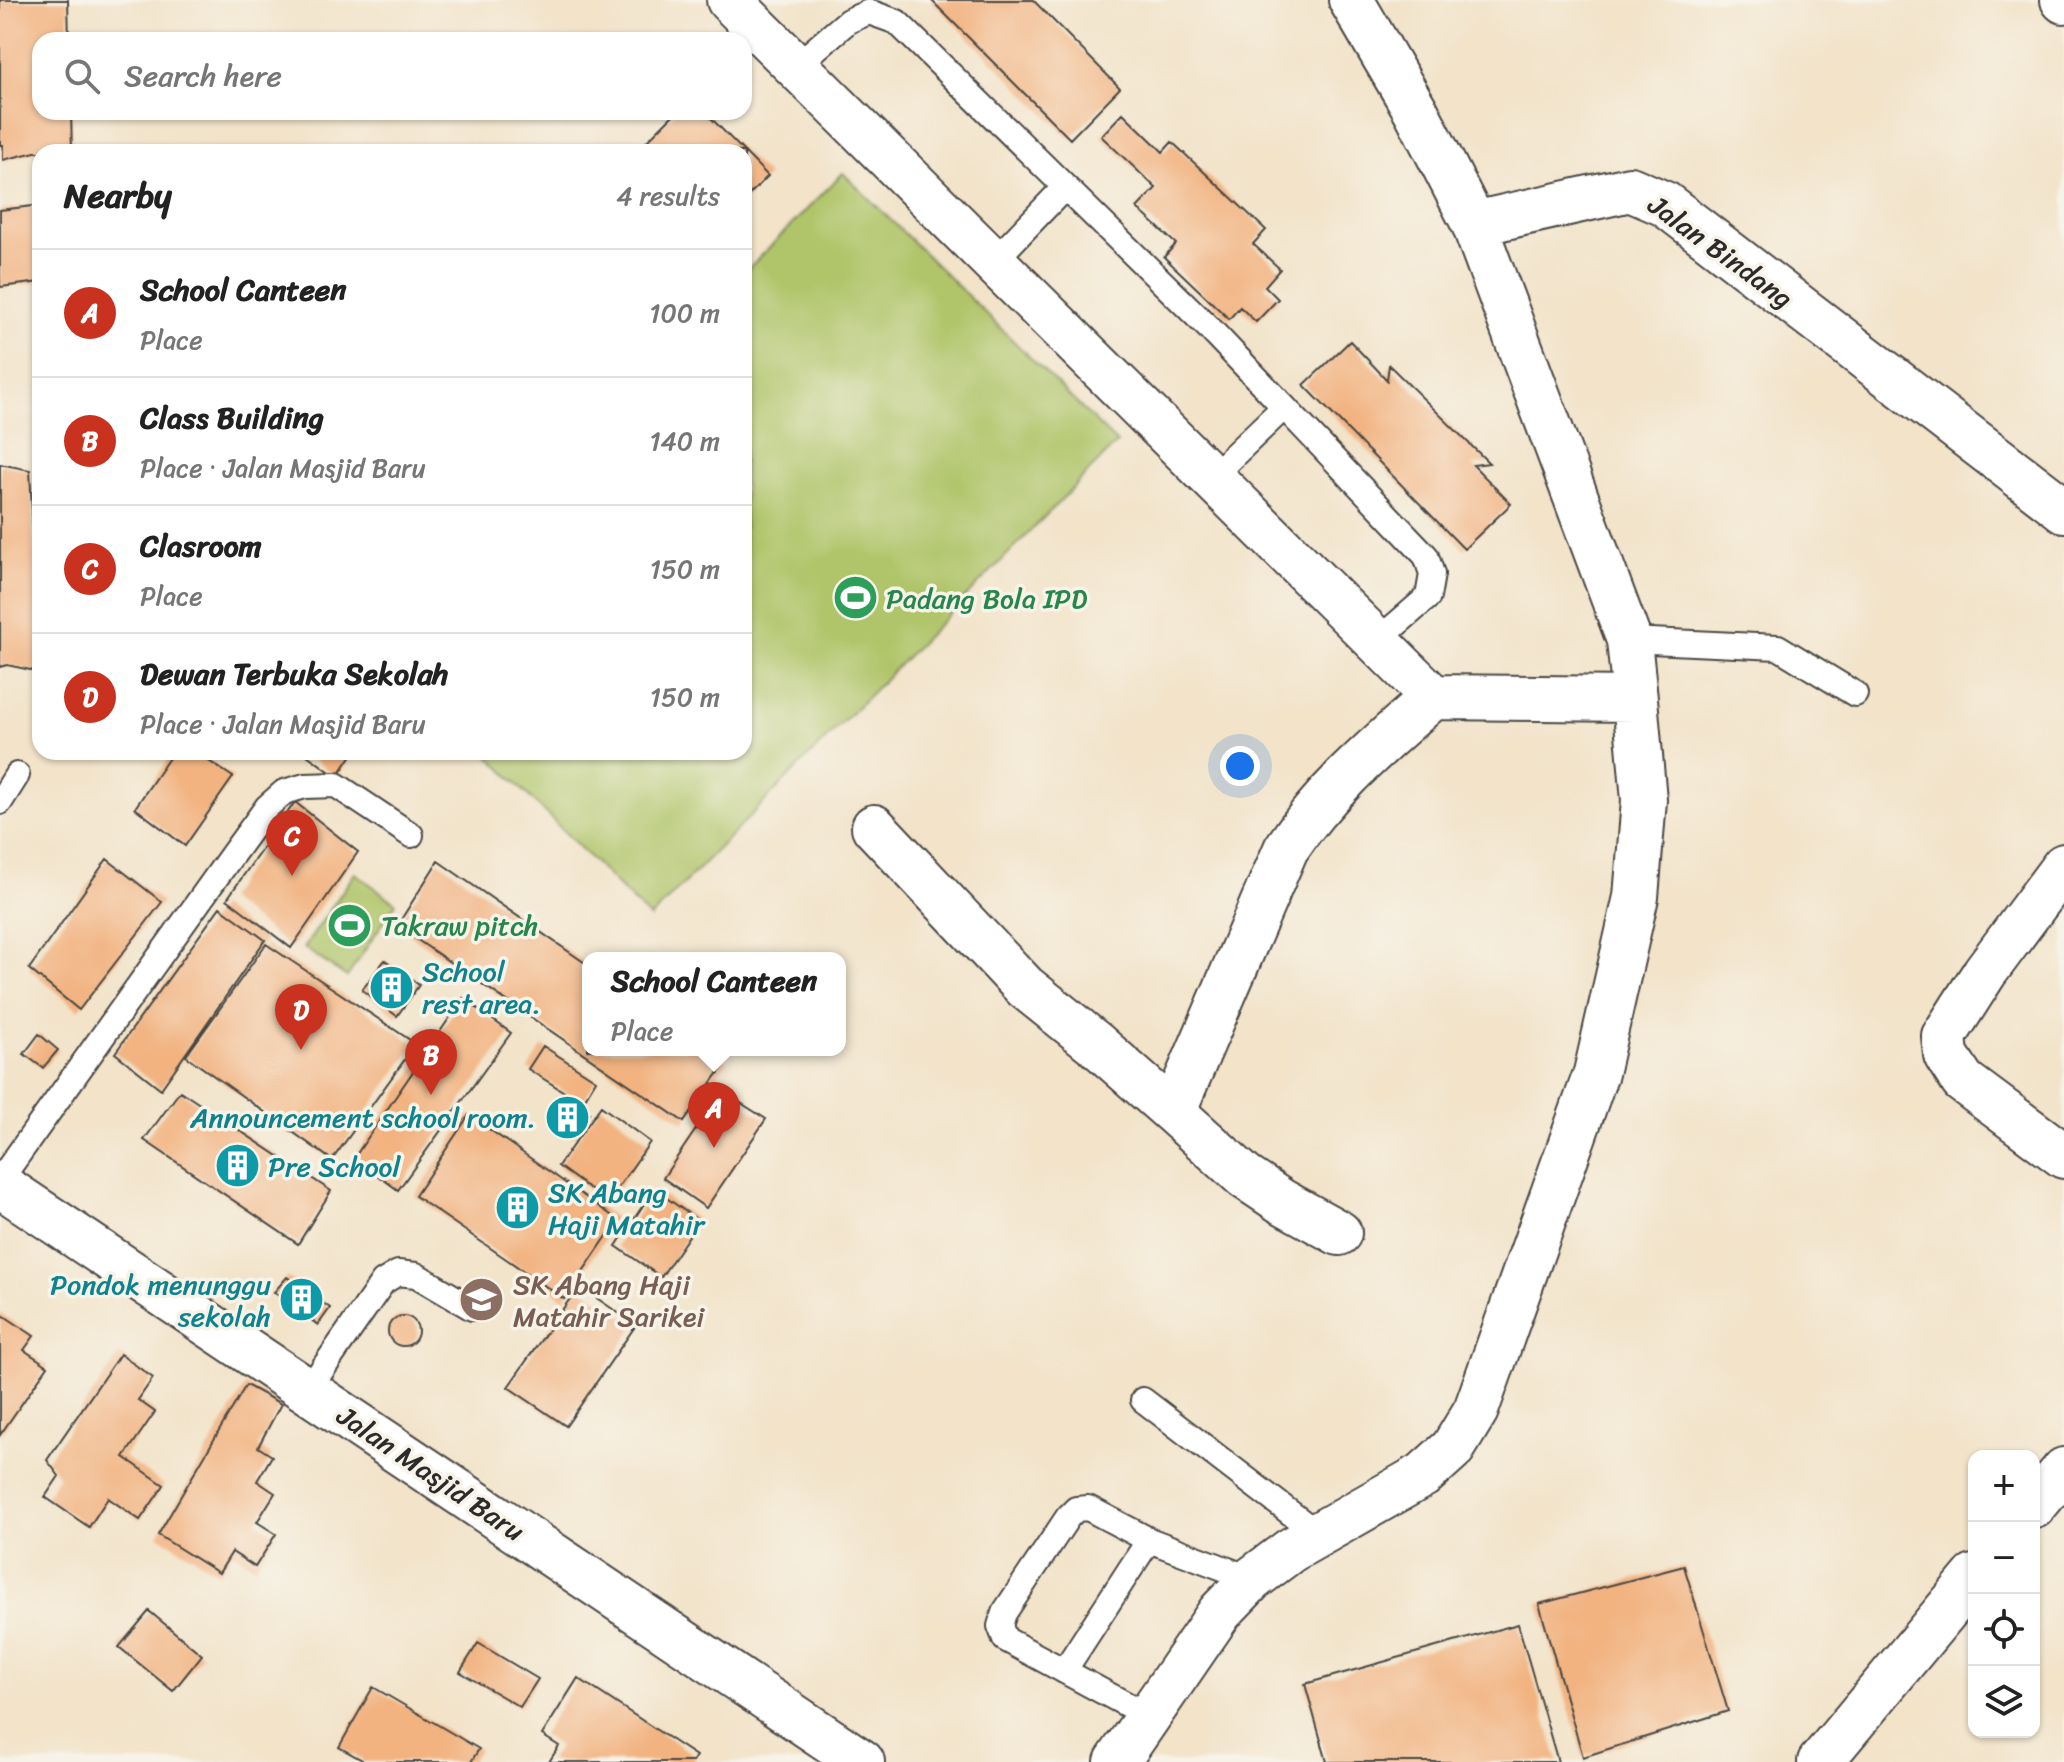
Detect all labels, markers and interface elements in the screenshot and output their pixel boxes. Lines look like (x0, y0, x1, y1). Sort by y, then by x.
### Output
search box (32, 32, 752, 120)
text: Search here (124, 49, 282, 103)
icon: search (60, 54, 104, 98)
text: Nearby (64, 166, 172, 226)
text: 4 results (616, 173, 720, 219)
street label: Jalan Bindang (1637, 181, 1804, 321)
text: School Canteen (140, 263, 347, 317)
text: A (81, 290, 99, 336)
text: 100 m (649, 290, 720, 336)
text: Place (140, 317, 203, 363)
text: Class Building (140, 391, 324, 445)
text: B (82, 418, 98, 464)
text: 140 m (649, 418, 720, 464)
text: Place · Jalan Masjid Baru (140, 445, 426, 491)
text: Clasroom (140, 519, 262, 573)
text: C (82, 546, 98, 592)
text: 150 m (650, 546, 720, 592)
text: Place (140, 573, 203, 619)
sports icon: Padang Bola IPD (831, 574, 879, 622)
place label: Padang Bola IPD (886, 574, 1088, 623)
text: Dewan Terbuka Sekolah (140, 647, 448, 701)
text: D (82, 674, 98, 720)
text: 150 m (650, 674, 720, 720)
text: Place · Jalan Masjid Baru (140, 701, 426, 747)
your location (1220, 746, 1260, 786)
pin: C (266, 810, 318, 876)
sports icon: Takraw pitch (326, 901, 374, 949)
place label: Takraw pitch (381, 901, 539, 950)
place label: School rest area. (422, 947, 541, 1028)
popup (582, 952, 846, 1056)
text: School Canteen (611, 954, 817, 1008)
building icon: School rest area. (367, 963, 415, 1011)
pin: D (275, 984, 327, 1050)
text: Place (611, 1008, 673, 1054)
pin: B (405, 1029, 457, 1095)
pin: A (688, 1082, 740, 1148)
place label: Announcement school room. (189, 1093, 536, 1142)
building icon: Announcement school room. (543, 1093, 591, 1141)
building icon: Pre School (213, 1142, 261, 1190)
place label: Pre School (268, 1142, 401, 1191)
place label: SK Abang Haji Matahir (548, 1168, 706, 1249)
building icon: SK Abang Haji Matahir (493, 1184, 541, 1232)
place label: Pondok menunggu sekolah (50, 1260, 271, 1341)
place label: SK Abang Haji Matahir Sarikei (513, 1260, 706, 1341)
building icon: Pondok menunggu sekolah (278, 1276, 326, 1324)
school or university icon: SK Abang Haji Matahir Sarikei (458, 1276, 506, 1324)
street label: Jalan Masjid Baru (326, 1392, 535, 1555)
map controls (1968, 1450, 2040, 1738)
button: + (1968, 1450, 2040, 1522)
button: − (1968, 1522, 2040, 1594)
button: locate (1968, 1594, 2040, 1666)
button: layers (1968, 1666, 2040, 1738)

